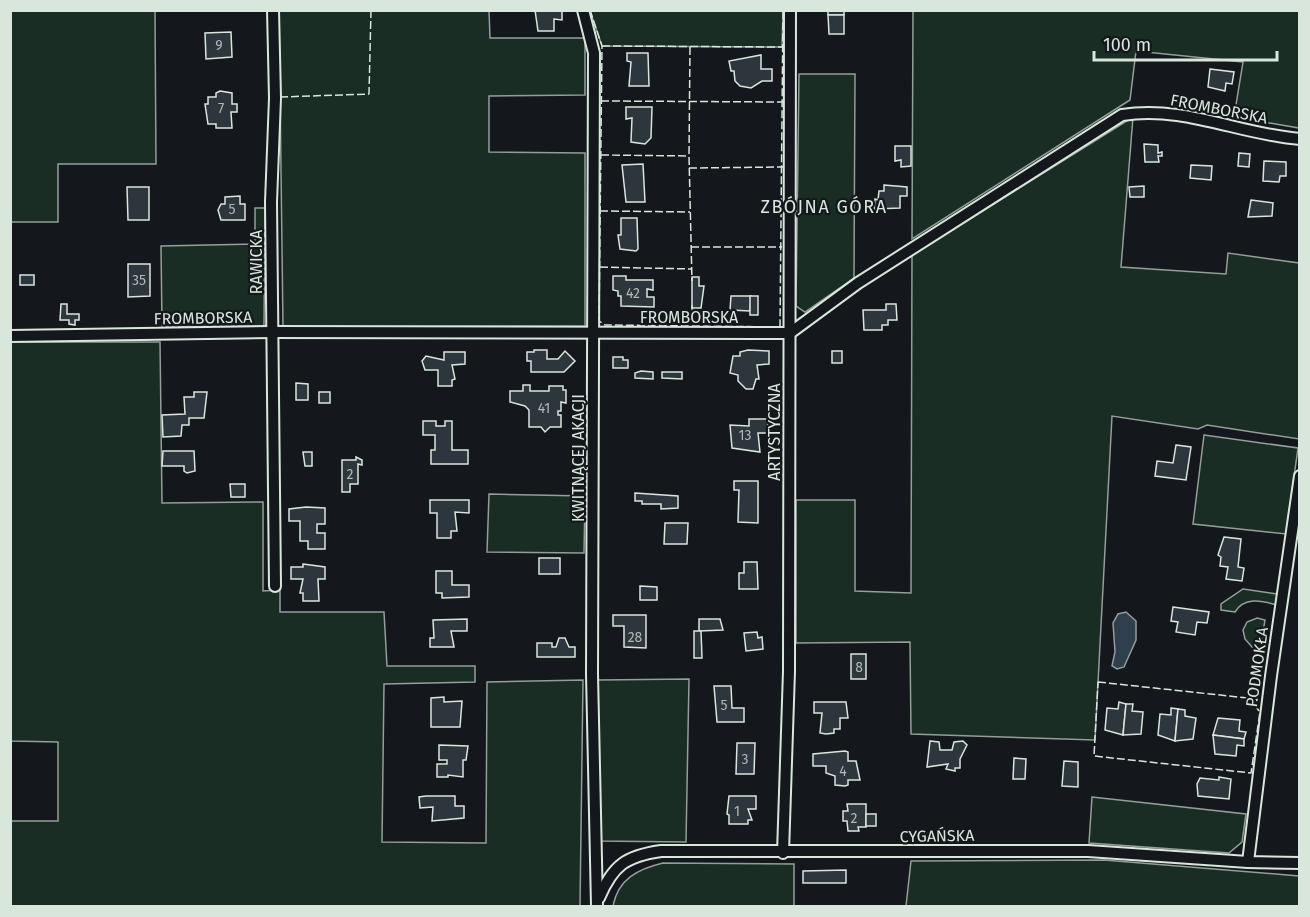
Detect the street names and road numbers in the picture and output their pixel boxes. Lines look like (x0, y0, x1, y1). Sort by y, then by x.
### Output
street label: FROMBORSKA (1169, 90, 1270, 128)
street label: RAWICKA (247, 229, 266, 294)
street label: FROMBORSKA (154, 308, 253, 328)
street label: FROMBORSKA (640, 308, 739, 327)
street label: ARTYSTYCZNA (765, 382, 784, 481)
street label: KWITNĄCEJ AKACJI (569, 394, 588, 522)
street label: PODMOKŁA (1242, 625, 1272, 708)
street label: CYGAŃSKA (900, 825, 975, 846)

